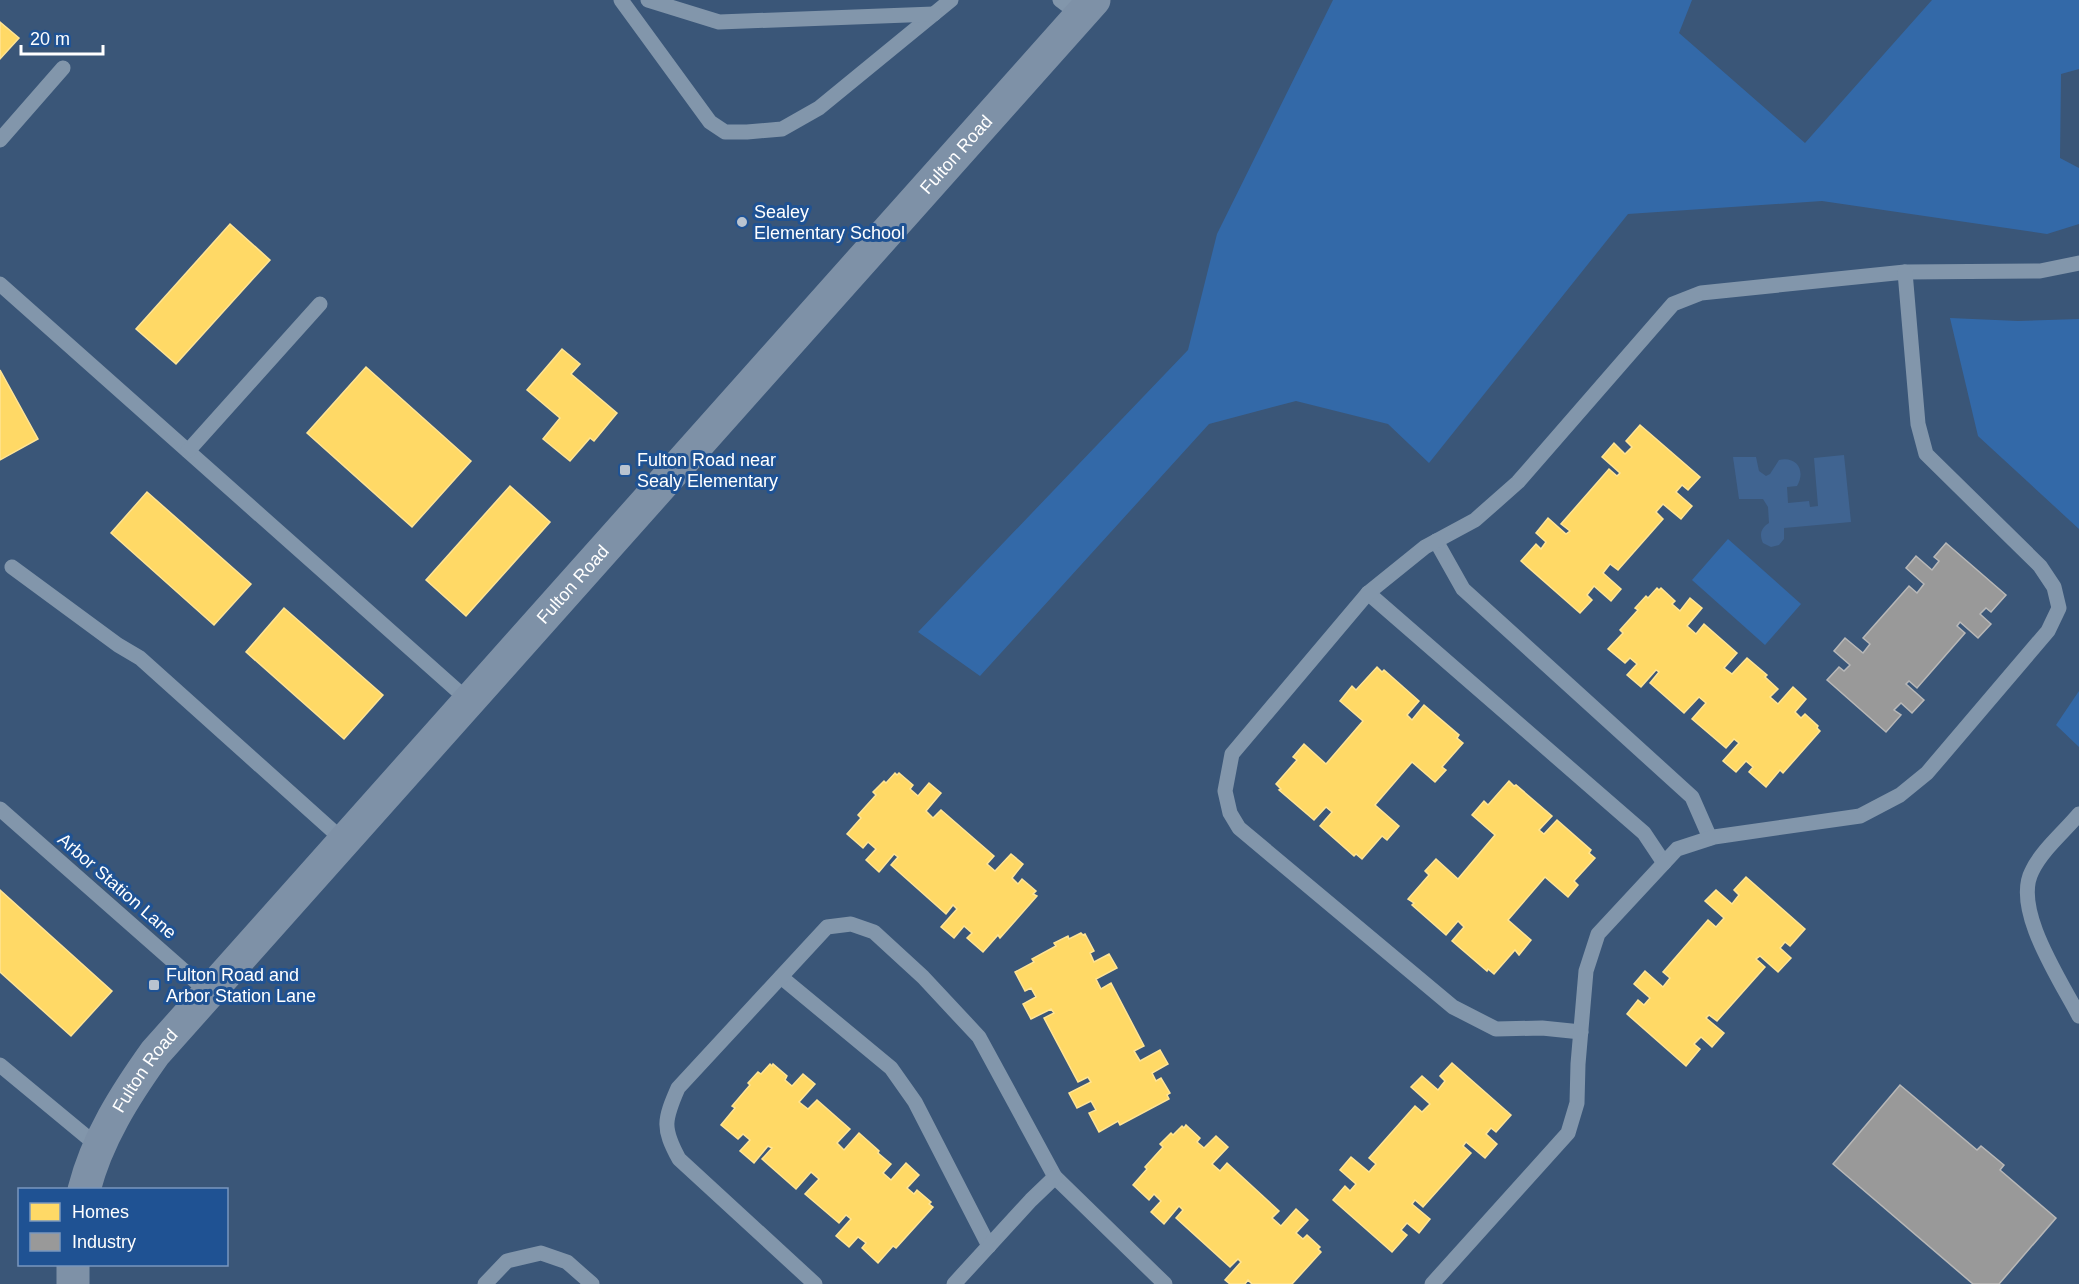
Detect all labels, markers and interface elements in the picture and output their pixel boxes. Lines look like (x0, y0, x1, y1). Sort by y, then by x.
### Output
scale bar (21, 18, 104, 56)
text: 20 m (30, 29, 70, 49)
street label: Fulton Road (916, 111, 996, 198)
place label: Sealey Elementary School (754, 202, 905, 243)
marker: Sealey Elementary School (735, 215, 749, 229)
place label: Fulton Road near Sealy Elementary (637, 450, 778, 491)
marker: Fulton Road near Sealy Elementary (618, 463, 632, 477)
street label: Fulton Road (533, 541, 613, 628)
street label: Arbor Station Lane (54, 829, 180, 943)
place label: Fulton Road and Arbor Station Lane (166, 965, 316, 1006)
marker: Fulton Road and Arbor Station Lane (147, 978, 161, 992)
street label: Fulton Road (108, 1025, 182, 1116)
legend (18, 1188, 228, 1266)
text: Homes (72, 1202, 129, 1222)
text: Industry (72, 1232, 136, 1252)

